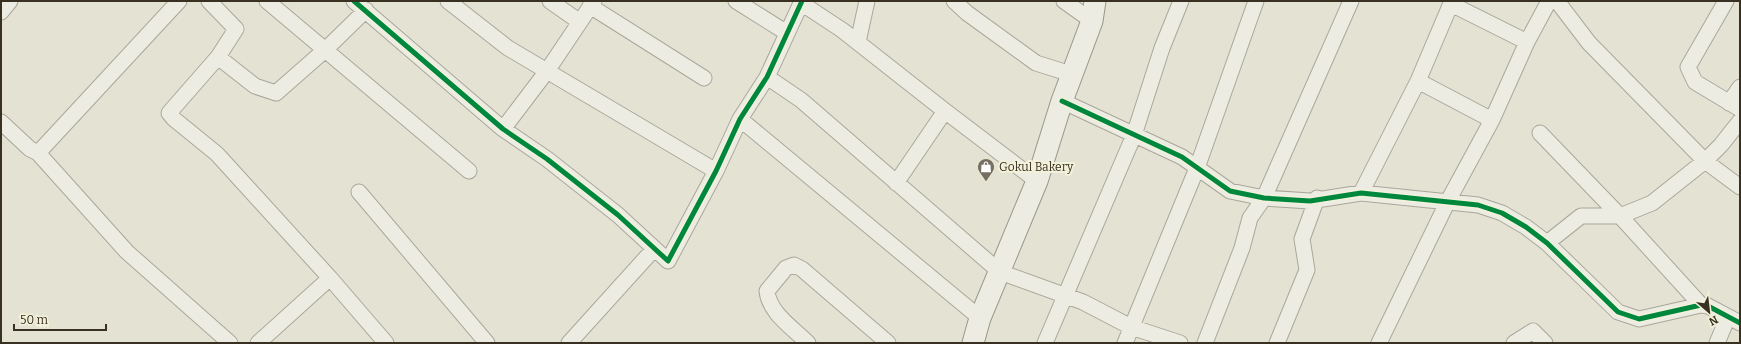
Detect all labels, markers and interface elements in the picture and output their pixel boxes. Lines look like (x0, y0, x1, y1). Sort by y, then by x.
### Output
shop icon: Gokul Bakery (976, 157, 996, 182)
place label: Gokul Bakery (999, 160, 1074, 174)
north arrow (1689, 292, 1729, 332)
scale bar (14, 306, 106, 332)
text: 50 m (20, 313, 49, 327)
text: N (1706, 313, 1720, 328)

